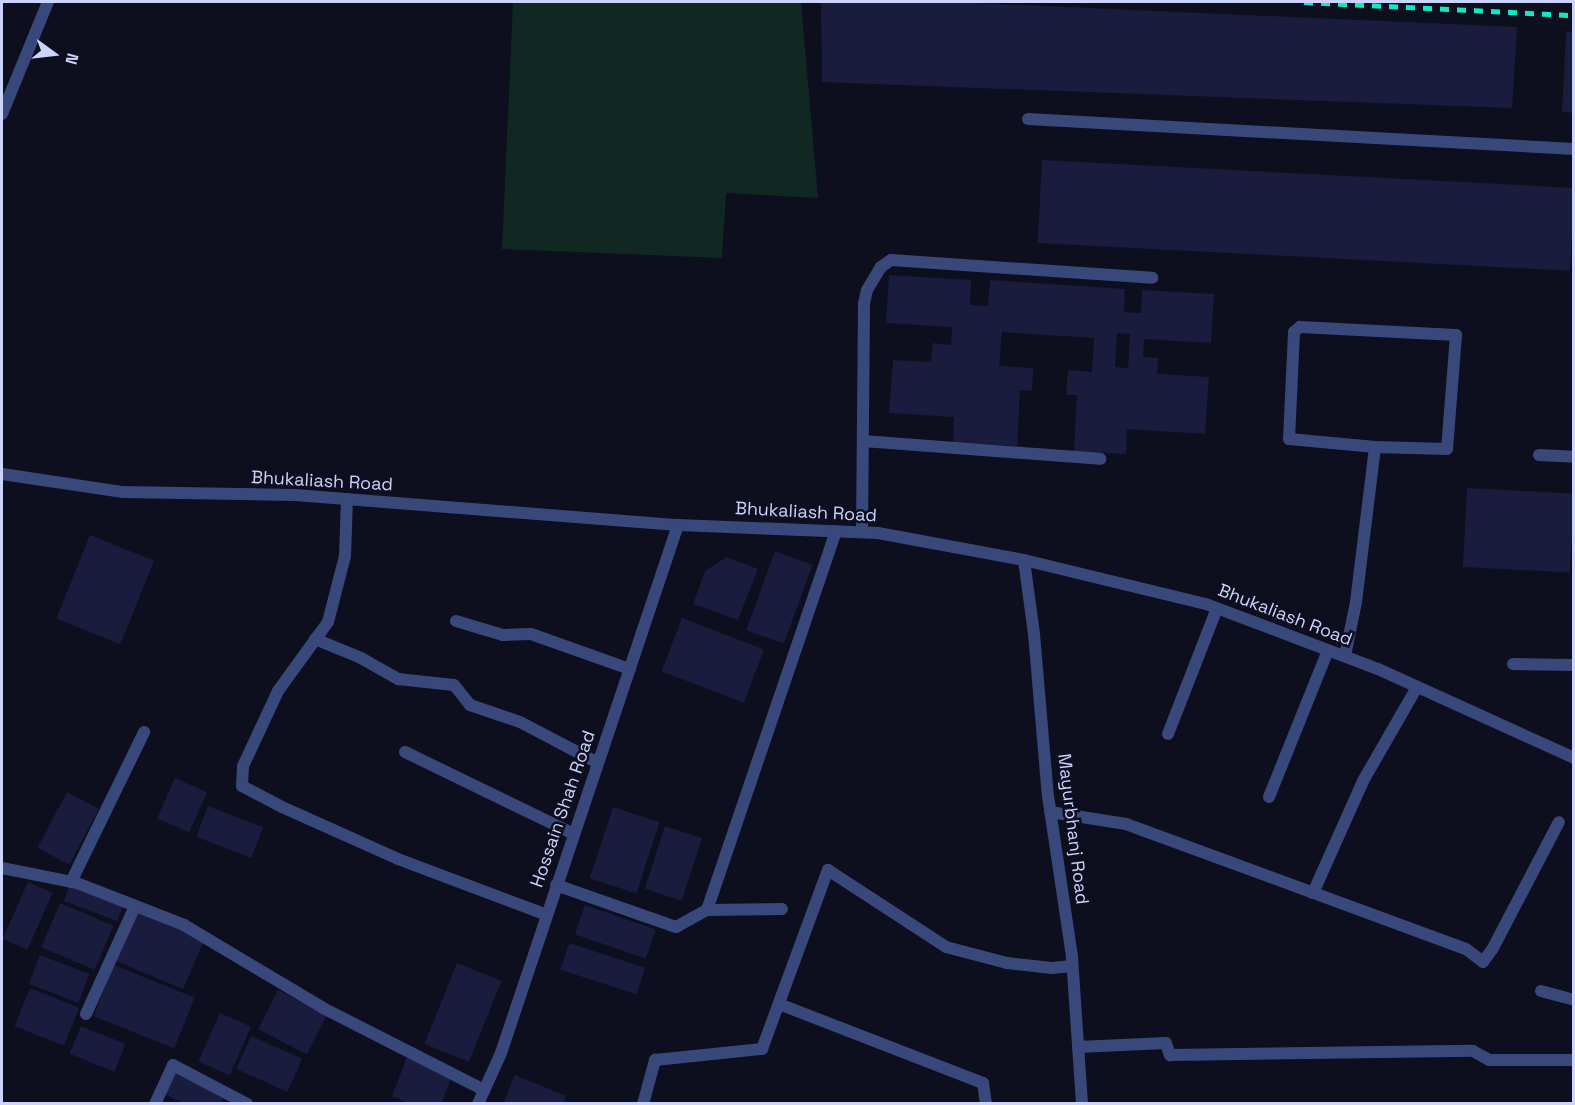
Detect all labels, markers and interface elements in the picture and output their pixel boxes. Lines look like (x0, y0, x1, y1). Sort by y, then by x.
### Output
north arrow (24, 24, 84, 84)
text: N (60, 51, 83, 67)
street label: Bhukaliash Road (251, 466, 393, 496)
street label: Bhukaliash Road (735, 497, 877, 527)
street label: Bhukaliash Road (1215, 579, 1355, 651)
street label: Hossain Shah Road (526, 728, 600, 890)
street label: Mayurbhanj Road (1053, 752, 1093, 906)

